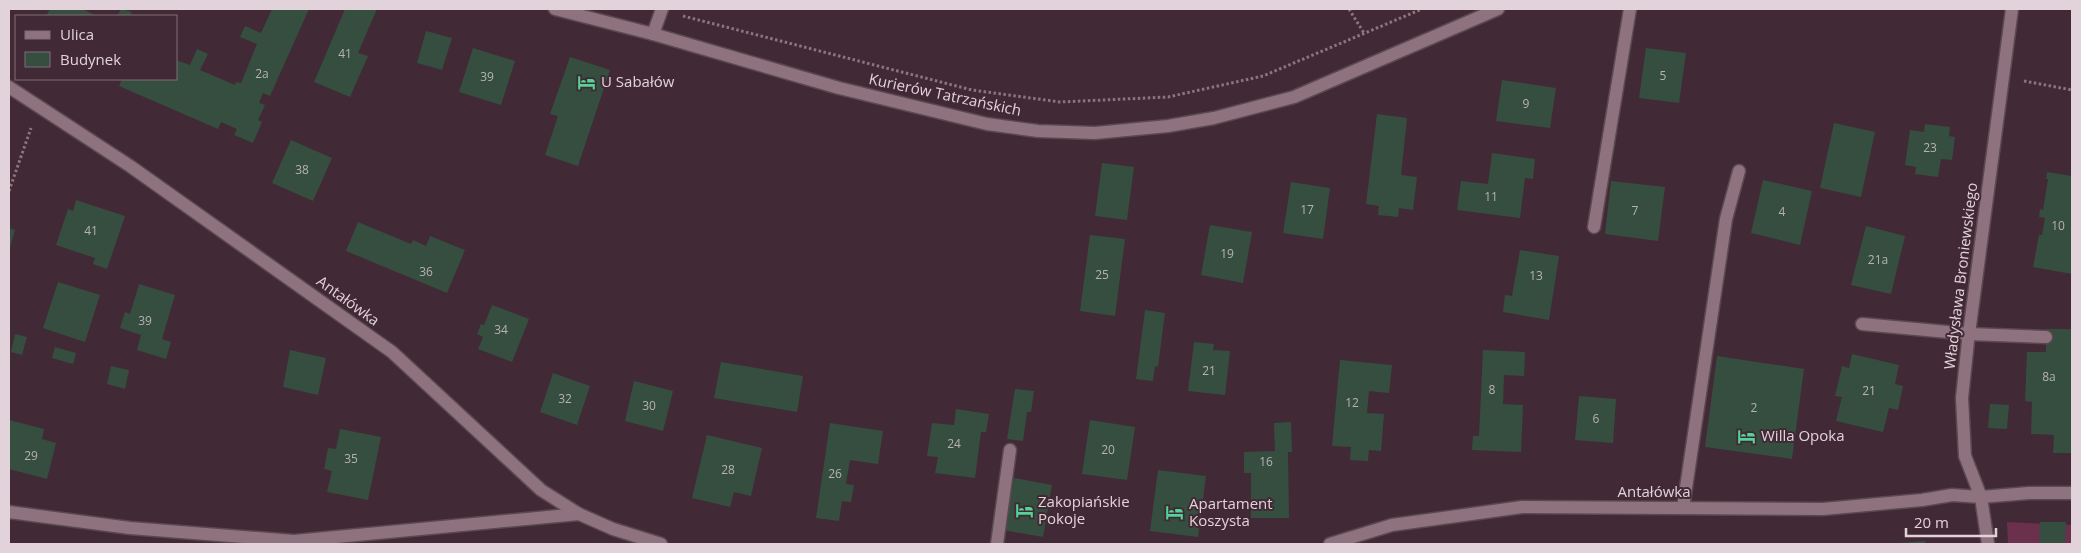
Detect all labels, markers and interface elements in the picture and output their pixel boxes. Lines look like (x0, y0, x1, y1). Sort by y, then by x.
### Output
legend (15, 15, 178, 80)
text: Ulica (60, 24, 94, 44)
house number: 41 (338, 45, 352, 62)
text: Budynek (60, 49, 121, 69)
house number: 2a (255, 65, 269, 82)
house number: 5 (1660, 67, 1667, 84)
house number: 39 (480, 68, 494, 85)
street label: Kurierów Tatrzańskich (867, 68, 1023, 120)
place label: U Sabałów (601, 71, 675, 91)
hotel icon: U Sabałów (577, 72, 597, 92)
house number: 9 (1523, 95, 1530, 112)
house number: 23 (1923, 139, 1937, 156)
house number: 38 (295, 161, 309, 178)
street label: Władysława Broniewskiego (1939, 181, 1981, 370)
house number: 11 (1484, 188, 1498, 205)
house number: 17 (1300, 201, 1314, 218)
house number: 7 (1632, 202, 1639, 219)
house number: 4 (1779, 203, 1786, 220)
house number: 10 (2051, 217, 2065, 234)
house number: 41 (84, 222, 98, 239)
house number: 19 (1220, 245, 1234, 262)
house number: 21a (1868, 251, 1888, 268)
house number: 36 (419, 263, 433, 280)
house number: 25 (1095, 266, 1109, 283)
house number: 13 (1529, 267, 1543, 284)
street label: Antałówka (313, 271, 384, 330)
house number: 39 (138, 312, 152, 329)
house number: 34 (494, 321, 508, 338)
house number: 21 (1202, 362, 1216, 379)
house number: 8a (2042, 368, 2056, 385)
house number: 8 (1489, 381, 1496, 398)
house number: 21 (1862, 382, 1876, 399)
house number: 32 (558, 390, 572, 407)
house number: 12 (1345, 394, 1359, 411)
house number: 30 (642, 397, 656, 414)
house number: 2 (1751, 399, 1758, 416)
house number: 6 (1593, 410, 1600, 427)
place label: Willa Opoka (1761, 425, 1845, 445)
hotel icon: Willa Opoka (1737, 426, 1757, 446)
house number: 24 (947, 435, 961, 452)
house number: 20 (1101, 441, 1115, 458)
house number: 29 (24, 447, 38, 464)
house number: 35 (344, 450, 358, 467)
house number: 16 (1259, 453, 1273, 470)
house number: 28 (721, 461, 735, 478)
house number: 26 (828, 465, 842, 482)
street label: Antałówka (1617, 481, 1691, 501)
place label: Zakopiańskie Pokoje (1038, 491, 1130, 528)
place label: Apartament Koszysta (1189, 493, 1273, 530)
hotel icon: Zakopiańskie Pokoje (1014, 501, 1034, 521)
hotel icon: Apartament Koszysta (1165, 503, 1185, 523)
scale bar (1906, 506, 1996, 538)
text: 20 m (1914, 512, 1949, 532)

